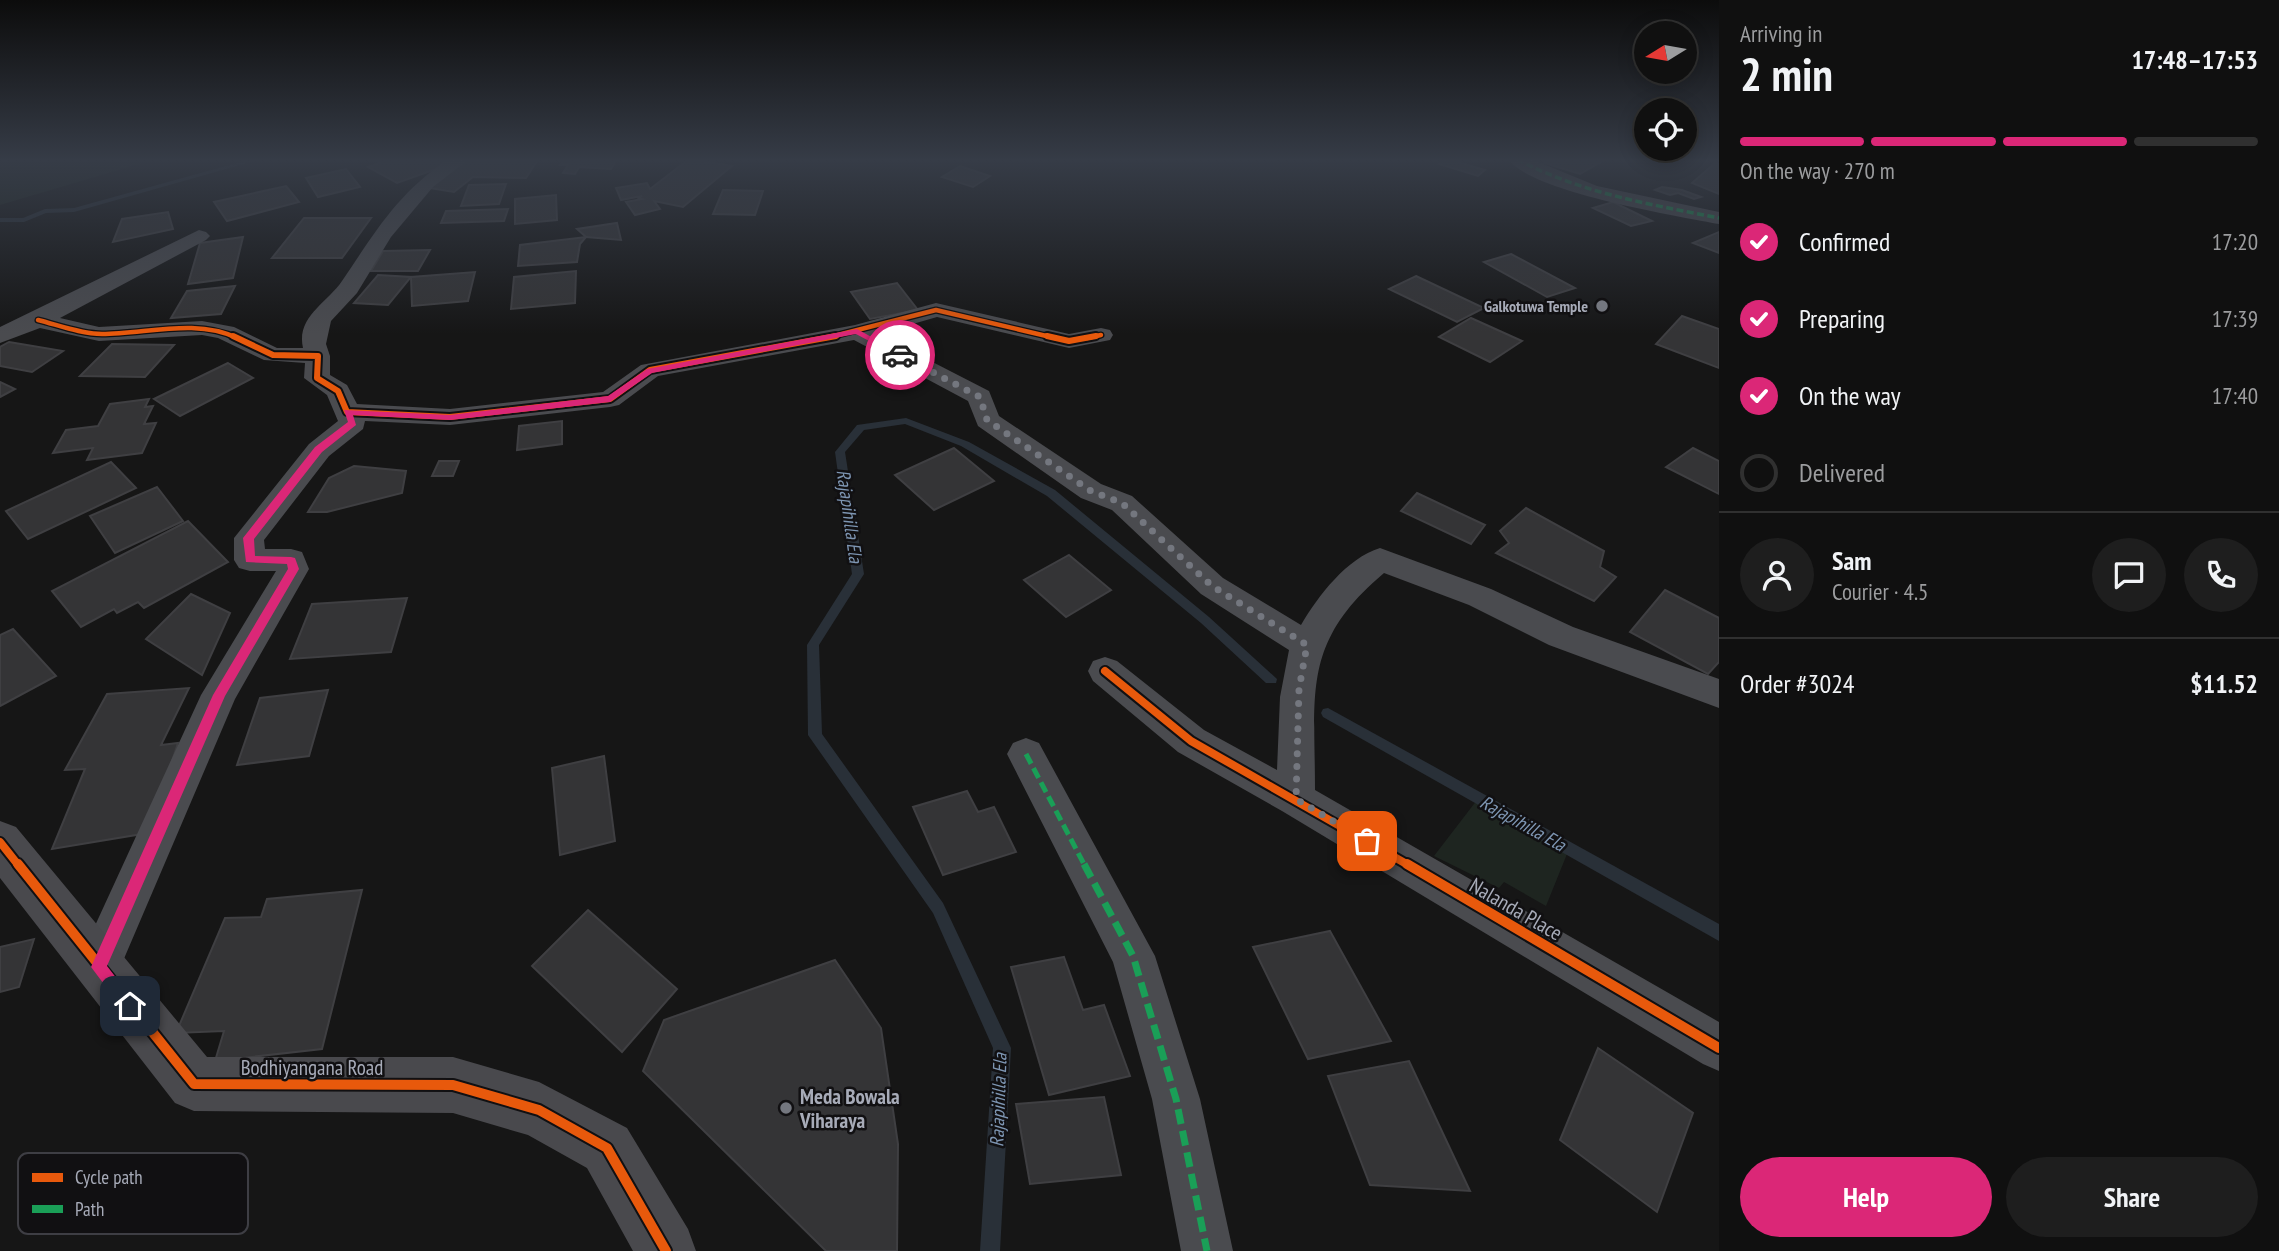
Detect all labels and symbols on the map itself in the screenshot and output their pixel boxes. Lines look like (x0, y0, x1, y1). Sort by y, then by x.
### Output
north arrow (1634, 21, 1698, 84)
place label: Galkotuwa Temple (1484, 296, 1588, 316)
marker: Galkotuwa Temple (1594, 298, 1610, 314)
courier (865, 320, 935, 390)
water label: Rajapihilla Ela (832, 468, 869, 566)
water label: Rajapihilla Ela (1476, 790, 1571, 857)
pin (1337, 811, 1397, 871)
street label: Nalanda Place (1465, 872, 1567, 946)
pin (100, 976, 160, 1036)
water label: Rajapihilla Ela (984, 1051, 1012, 1147)
street label: Bodhiyangana Road (241, 1054, 383, 1081)
place label: Meda Bowala Viharaya (799, 1083, 900, 1134)
marker: Meda Bowala Viharaya (778, 1100, 794, 1116)
legend (18, 1153, 248, 1234)
text: Cycle path (75, 1165, 143, 1189)
text: Path (75, 1197, 104, 1221)

